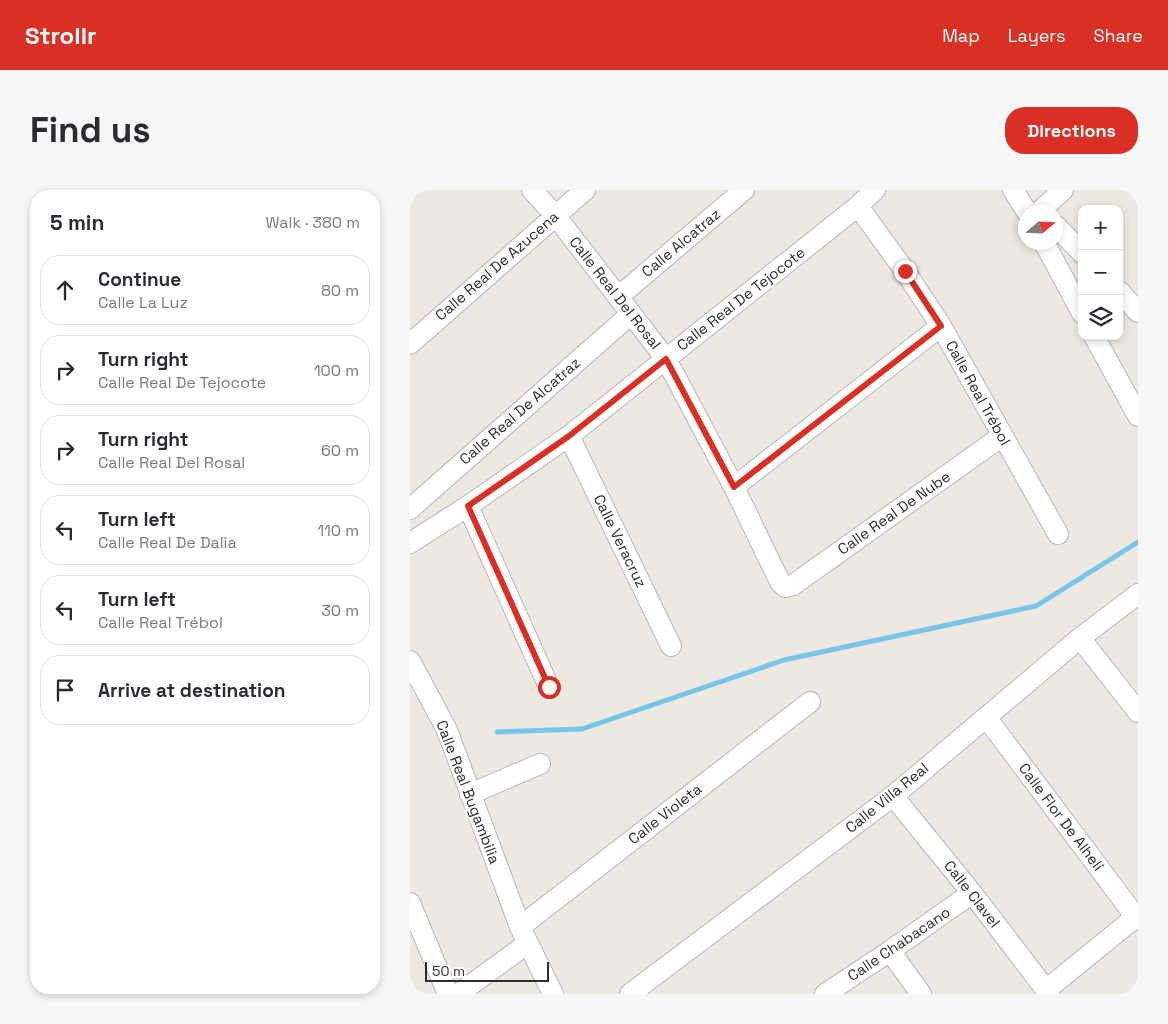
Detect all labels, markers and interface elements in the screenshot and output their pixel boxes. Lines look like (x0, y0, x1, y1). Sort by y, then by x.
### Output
text: Strollr (25, 20, 97, 51)
text: Map (942, 24, 980, 47)
text: Layers (1008, 24, 1065, 47)
text: Share (1093, 24, 1143, 47)
button: Directions (1005, 107, 1138, 154)
text: Find us (30, 108, 151, 152)
street label: Calle Alcatraz (637, 204, 724, 281)
north arrow (1018, 205, 1063, 250)
map controls (1078, 205, 1123, 340)
button: + (1078, 205, 1123, 250)
street label: Calle Real De Azucena (431, 207, 563, 324)
text: 5 min (50, 209, 104, 236)
text: Walk · 380 m (265, 212, 360, 233)
street label: Calle Real Del Rosal (565, 232, 665, 353)
street label: Calle Real De Tejocote (673, 242, 809, 355)
button: − (1078, 250, 1123, 295)
route end (894, 260, 917, 283)
text: Continue (98, 267, 181, 292)
icon: ahead (51, 276, 79, 304)
text: 80 m (321, 280, 359, 301)
text: Calle La Luz (98, 292, 188, 313)
button: layers (1078, 295, 1123, 340)
street label: Calle Real Trébol (942, 337, 1015, 449)
text: Turn right (98, 347, 188, 372)
street label: Calle Real De Alcatraz (455, 353, 584, 468)
icon: right (51, 356, 79, 384)
text: 100 m (314, 360, 359, 381)
text: Calle Real De Tejocote (98, 372, 266, 393)
text: Turn right (98, 427, 188, 452)
icon: right (51, 436, 79, 464)
text: 60 m (321, 440, 359, 461)
text: Calle Real Del Rosal (98, 452, 245, 473)
street label: Calle Real De Nube (834, 467, 954, 559)
street label: Calle Veracruz (590, 491, 651, 590)
text: Turn left (98, 507, 176, 532)
icon: left (51, 516, 79, 544)
text: 110 m (317, 520, 359, 541)
text: Calle Real De Dalia (98, 532, 237, 553)
text: Turn left (98, 587, 176, 612)
icon: left (51, 596, 79, 624)
text: 30 m (321, 600, 359, 621)
text: Calle Real Trébol (98, 612, 223, 633)
icon: arrive (51, 676, 79, 704)
route start (538, 676, 561, 699)
text: Arrive at destination (98, 678, 286, 703)
street label: Calle Real Bugambilia (432, 717, 505, 867)
street label: Calle Villa Real (841, 758, 932, 837)
street label: Calle Flor De Alhelí (1015, 759, 1108, 875)
street label: Calle Violeta (624, 779, 706, 848)
street label: Calle Clavel (940, 856, 1005, 931)
street label: Calle Chabacano (844, 902, 954, 985)
scale bar (425, 959, 549, 982)
text: 50 m (432, 962, 465, 980)

